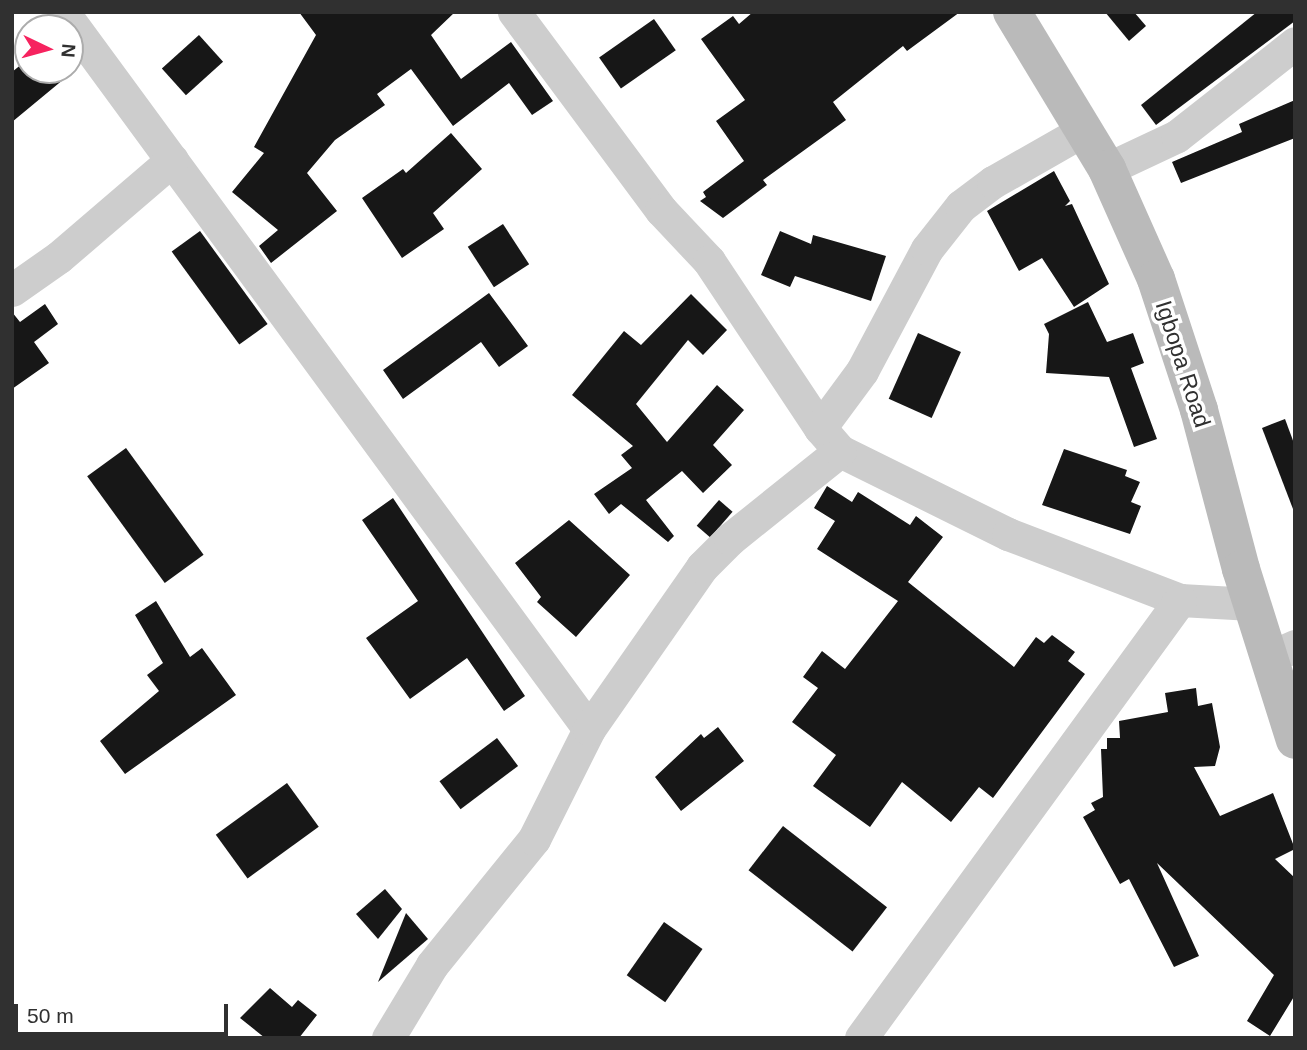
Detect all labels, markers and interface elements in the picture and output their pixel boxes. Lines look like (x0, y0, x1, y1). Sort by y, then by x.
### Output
north arrow (14, 14, 84, 84)
text: N (57, 43, 79, 58)
street label: Igbopa Road (1150, 297, 1216, 431)
scale bar (18, 990, 231, 1034)
text: 50 m (27, 1004, 74, 1027)

